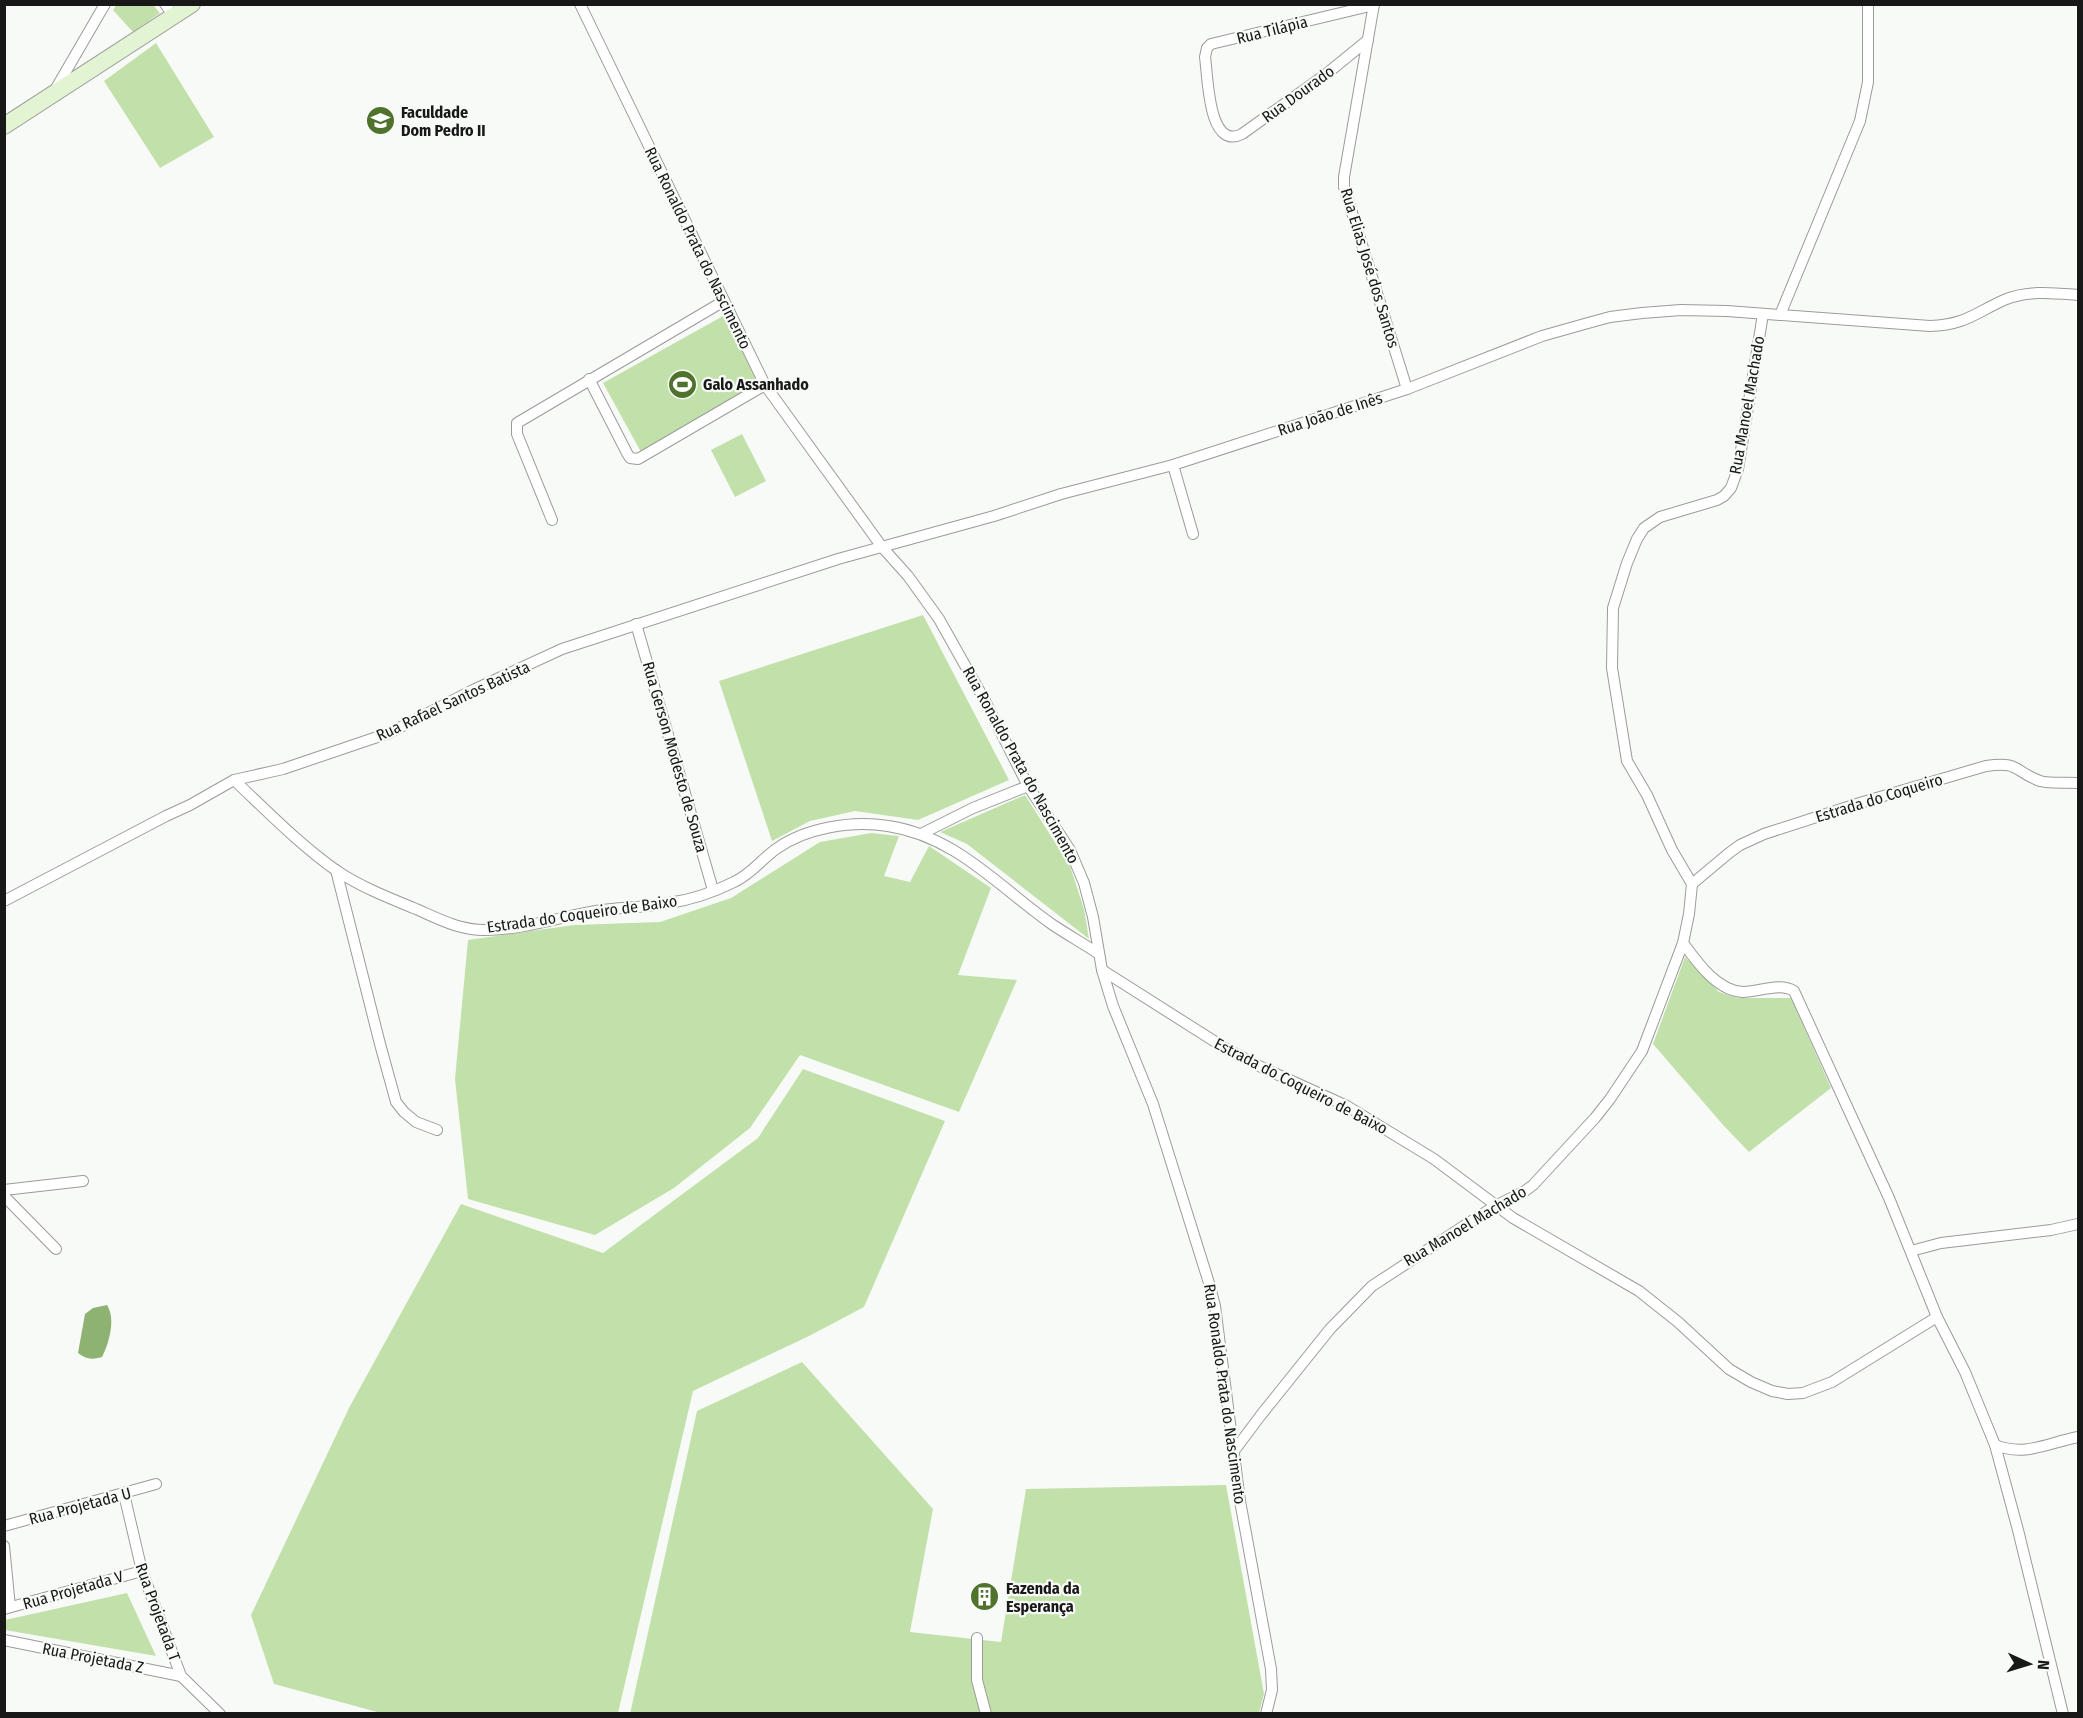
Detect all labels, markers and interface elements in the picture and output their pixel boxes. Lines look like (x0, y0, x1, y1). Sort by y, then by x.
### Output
street label: Rua Tilápia (1235, 12, 1310, 48)
street label: Rua Dourado (1258, 61, 1338, 127)
place label: Faculdade Dom Pedro II (401, 103, 486, 140)
school or university icon: Faculdade Dom Pedro II (364, 105, 396, 137)
street label: Rua Ronaldo Prata do Nascimento (641, 144, 755, 352)
street label: Rua Elias José dos Santos (1337, 186, 1403, 350)
street label: Rua Manoel Machado (1725, 334, 1769, 476)
sports icon: Galo Assanhado (666, 368, 698, 400)
place label: Galo Assanhado (703, 375, 809, 394)
street label: Rua João de Inês (1275, 388, 1385, 440)
street label: Rua Rafael Santos Batista (373, 657, 533, 745)
street label: Rua Gerson Modesto de Souza (639, 659, 711, 855)
street label: Rua Ronaldo Prata do Nascimento (959, 663, 1083, 867)
street label: Estrada do Coqueiro (1813, 770, 1945, 826)
street label: Estrada do Coqueiro de Baixo (486, 891, 678, 937)
street label: Estrada do Coqueiro de Baixo (1211, 1034, 1391, 1138)
street label: Rua Manoel Machado (1400, 1182, 1530, 1270)
street label: Rua Ronaldo Prata do Nascimento (1200, 1283, 1250, 1505)
street label: Rua Projetada U (27, 1483, 133, 1529)
street label: Rua Projetada T (131, 1560, 185, 1664)
street label: Rua Projetada V (21, 1566, 126, 1613)
place label: Fazenda da Esperança (1006, 1579, 1080, 1617)
building icon: Fazenda da Esperança (969, 1581, 1001, 1613)
north arrow (1999, 1634, 2059, 1694)
street label: Rua Projetada Z (41, 1639, 145, 1677)
text: N (2034, 1660, 2053, 1670)

